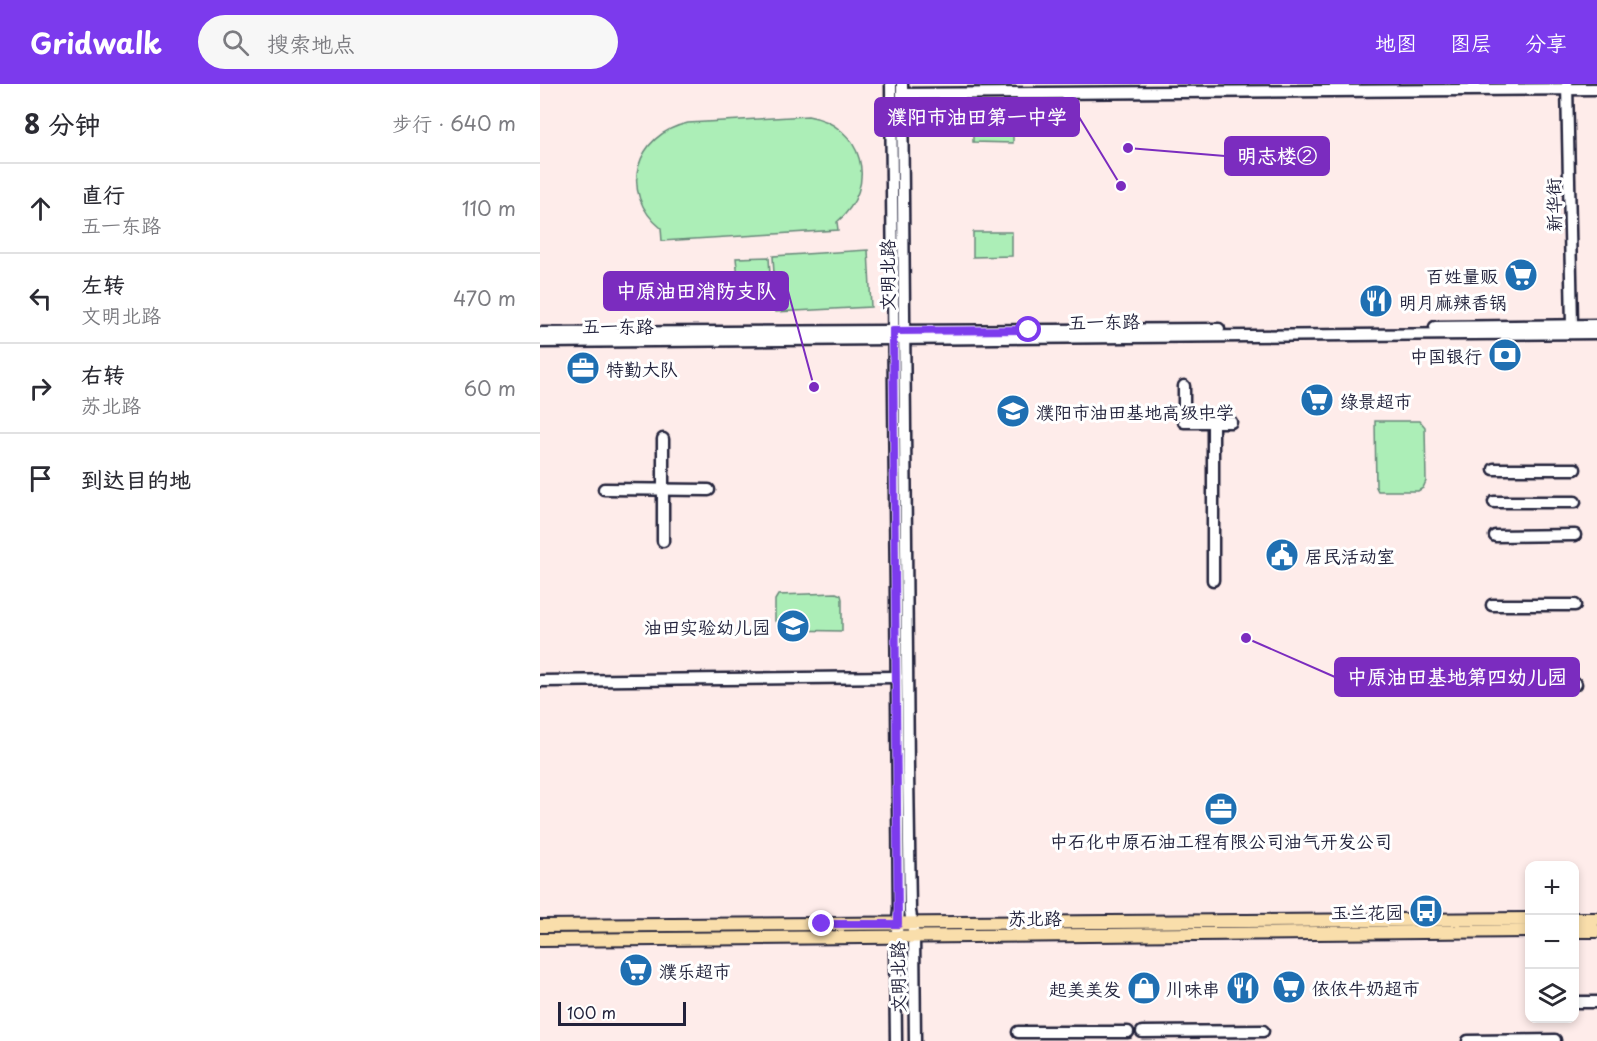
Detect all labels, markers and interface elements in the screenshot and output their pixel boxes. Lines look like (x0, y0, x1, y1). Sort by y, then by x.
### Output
search box (198, 15, 618, 69)
text: Gridwalk (30, 21, 162, 64)
icon: search (219, 26, 252, 59)
text: 搜索地点 (267, 26, 355, 59)
text: 地图 (1375, 26, 1417, 58)
text: 图层 (1450, 26, 1492, 58)
text: 分享 (1525, 26, 1567, 58)
callout: 濮阳市油田第一中学 (875, 98, 1079, 136)
text: 濮阳市油田第一中学 (887, 101, 1067, 131)
text: 8 分钟 (24, 104, 101, 143)
text: 步行 · 640 m (392, 108, 516, 138)
callout: 明志楼② (1225, 137, 1329, 175)
text: 明志楼② (1237, 140, 1317, 170)
text: 直行 (81, 177, 125, 210)
street label: 新华街 (1539, 178, 1567, 232)
icon: ahead (24, 192, 57, 225)
text: 110 m (462, 193, 516, 223)
text: 五一东路 (81, 210, 161, 240)
street label: 文明北路 (873, 239, 900, 311)
supermarket icon: 百姓量贩 (1503, 257, 1539, 293)
place label: 百姓量贩 (1426, 262, 1498, 289)
text: 左转 (81, 267, 125, 300)
callout: 中原油田消防支队 (604, 272, 788, 310)
text: 中原油田消防支队 (616, 275, 776, 305)
icon: left (24, 282, 57, 315)
text: 470 m (453, 283, 516, 313)
restaurant icon: 明月麻辣香锅 (1358, 283, 1394, 319)
place label: 明月麻辣香锅 (1399, 288, 1507, 315)
text: 文明北路 (81, 300, 161, 330)
street label: 五一东路 (1068, 307, 1140, 335)
street label: 五一东路 (582, 312, 654, 339)
route start (1015, 316, 1041, 342)
bank icon: 中国银行 (1487, 337, 1523, 373)
place label: 中国银行 (1410, 342, 1482, 369)
office icon: 特勤大队 (565, 350, 601, 386)
place label: 特勤大队 (606, 355, 678, 382)
text: 右转 (81, 357, 125, 390)
icon: right (24, 372, 57, 405)
text: 60 m (464, 373, 516, 403)
supermarket icon: 绿景超市 (1299, 382, 1335, 418)
place label: 绿景超市 (1340, 387, 1412, 414)
text: 苏北路 (81, 390, 141, 420)
school or university icon: 濮阳市油田基地高级中学 (995, 393, 1031, 429)
place label: 濮阳市油田基地高级中学 (1036, 398, 1234, 425)
icon: arrive (24, 462, 57, 495)
text: 到达目的地 (81, 462, 191, 495)
public building icon: 居民活动室 (1264, 537, 1300, 573)
place label: 居民活动室 (1305, 542, 1395, 569)
school or university icon: 油田实验幼儿园 (775, 608, 811, 644)
place label: 油田实验幼儿园 (644, 613, 770, 640)
callout: 中原油田基地第四幼儿园 (1335, 658, 1579, 696)
text: 中原油田基地第四幼儿园 (1347, 661, 1567, 691)
office icon: 中石化中原石油工程有限公司油气开发公司 (1203, 791, 1239, 827)
place label: 中石化中原石油工程有限公司油气开发公司 (1050, 827, 1392, 854)
map controls (1525, 861, 1579, 1023)
button: + (1525, 861, 1579, 915)
bus stop icon: 玉兰花园 (1408, 893, 1444, 929)
place label: 玉兰花园 (1331, 898, 1403, 925)
street label: 苏北路 (1008, 904, 1062, 931)
route end (808, 910, 834, 936)
button: − (1525, 915, 1579, 969)
street label: 文明北路 (883, 941, 911, 1013)
supermarket icon: 濮乐超市 (618, 952, 654, 988)
place label: 濮乐超市 (659, 957, 731, 984)
supermarket icon: 依依牛奶超市 (1271, 969, 1307, 1005)
button: layers (1525, 969, 1579, 1023)
shop icon: 起美美发 (1126, 970, 1162, 1006)
restaurant icon: 川味串 (1225, 970, 1261, 1006)
place label: 依依牛奶超市 (1312, 974, 1420, 1001)
place label: 起美美发 (1049, 975, 1121, 1002)
place label: 川味串 (1166, 975, 1220, 1002)
scale bar (558, 999, 686, 1026)
text: 100 m (567, 1000, 616, 1024)

